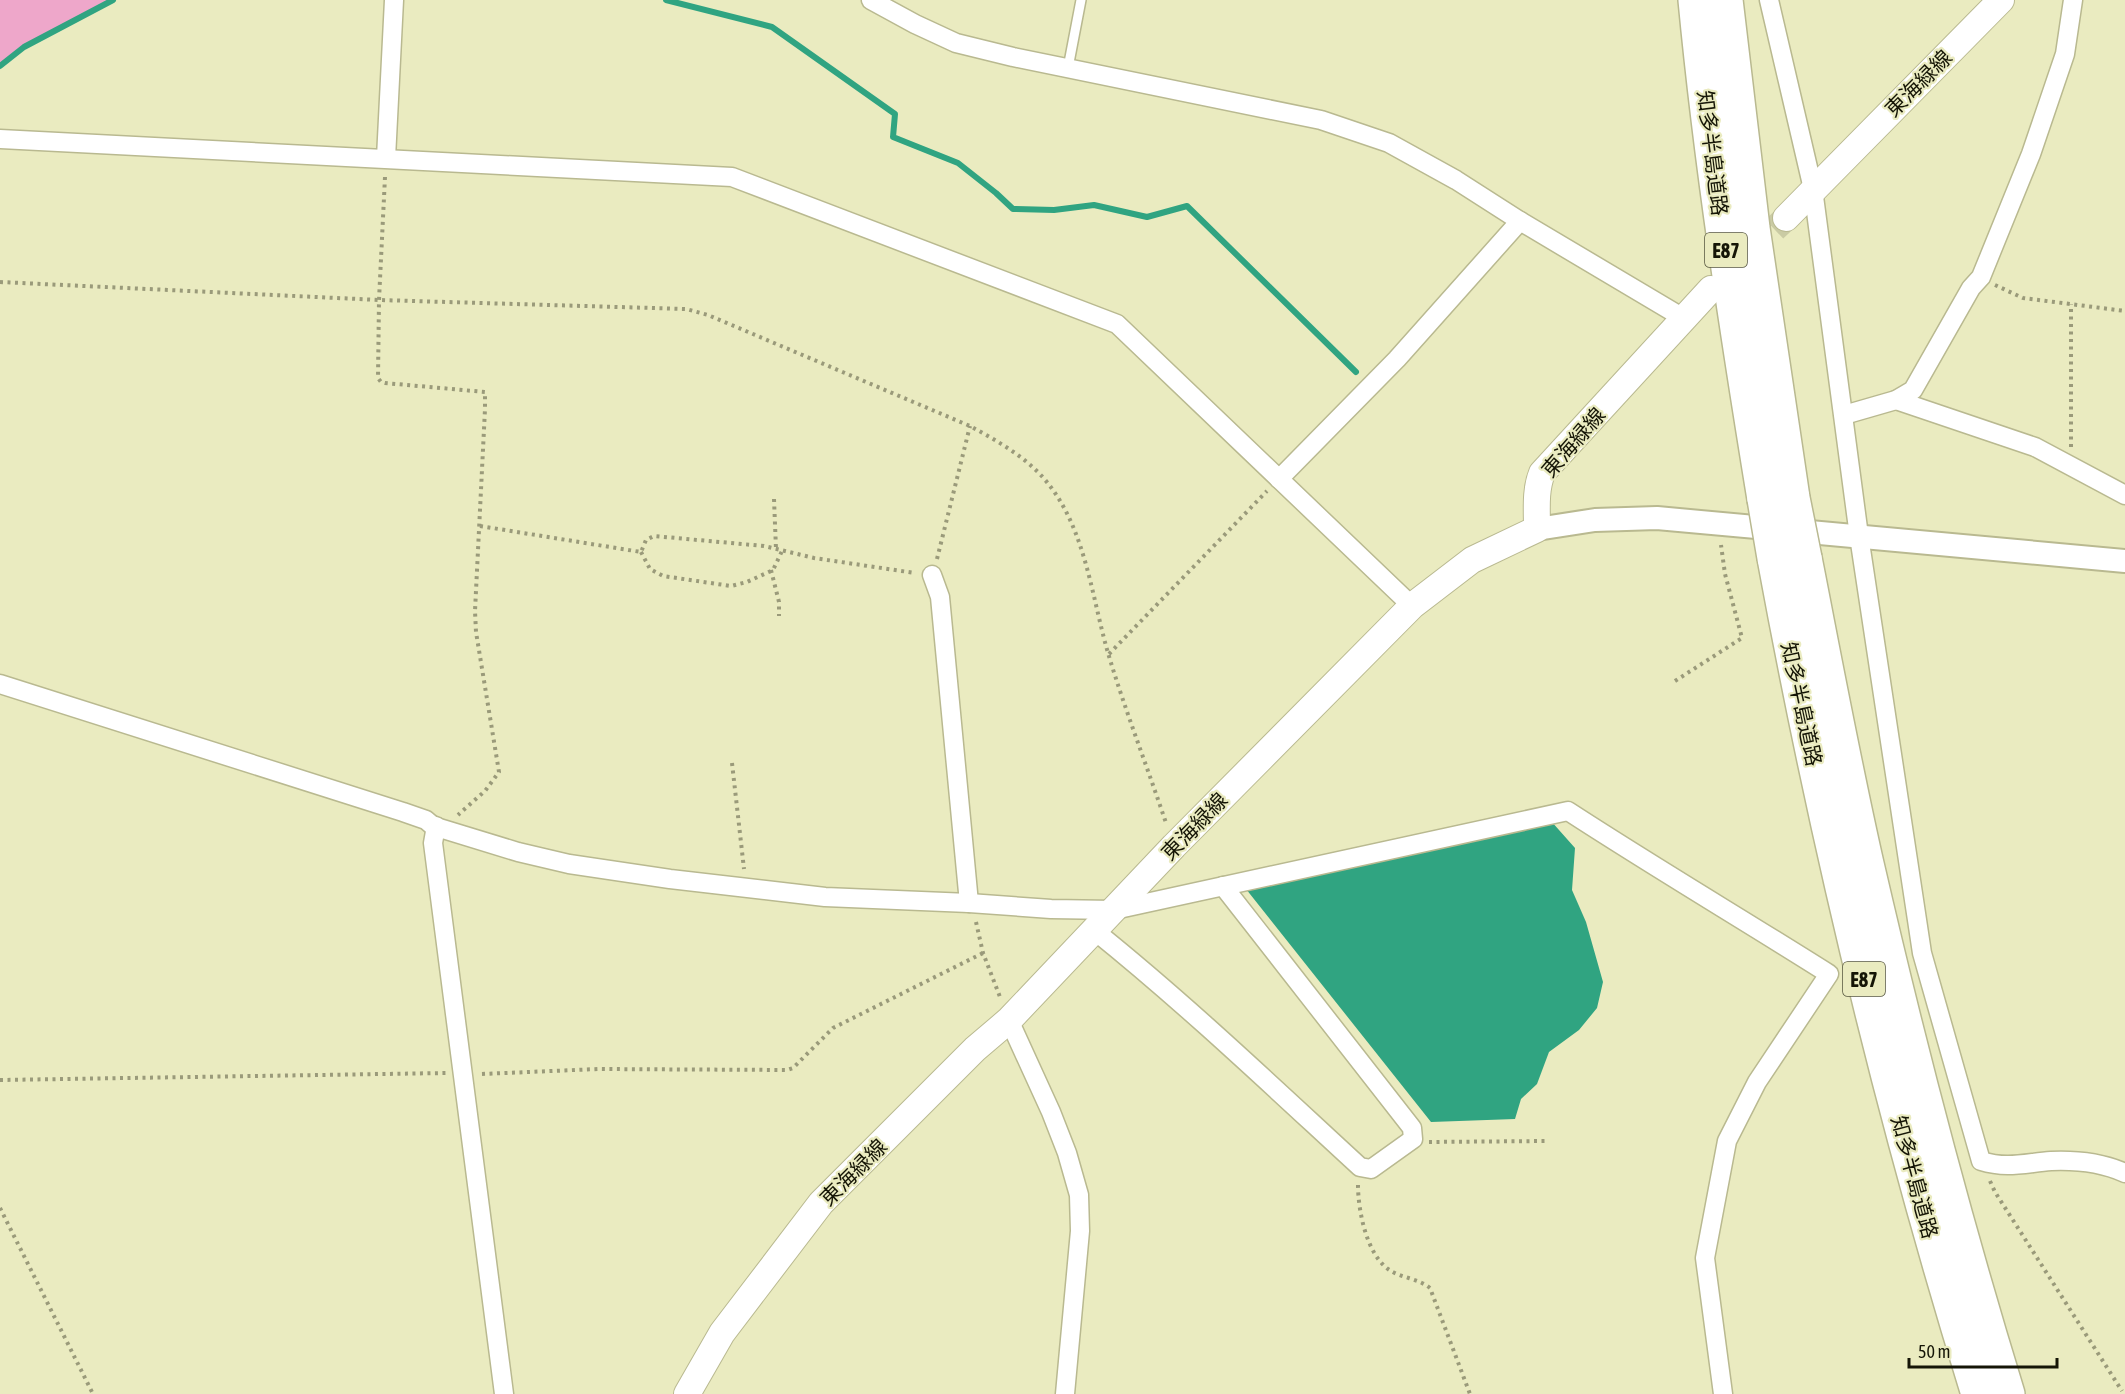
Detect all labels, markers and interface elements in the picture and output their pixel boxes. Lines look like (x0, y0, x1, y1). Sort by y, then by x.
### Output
street label: 東海緑線 (1880, 45, 1956, 121)
street label: 知多半島道路 (1693, 89, 1733, 217)
road number: E87 (1705, 233, 1747, 267)
street label: 東海緑線 (1536, 402, 1610, 482)
street label: 知多半島道路 (1777, 640, 1827, 768)
street label: 東海緑線 (1156, 787, 1232, 865)
road number: E87 (1843, 962, 1885, 996)
street label: 知多半島道路 (1887, 1113, 1943, 1241)
street label: 東海緑線 (815, 1134, 891, 1210)
scale bar (1909, 1331, 2058, 1369)
text: 50 m (1918, 1341, 1950, 1362)

